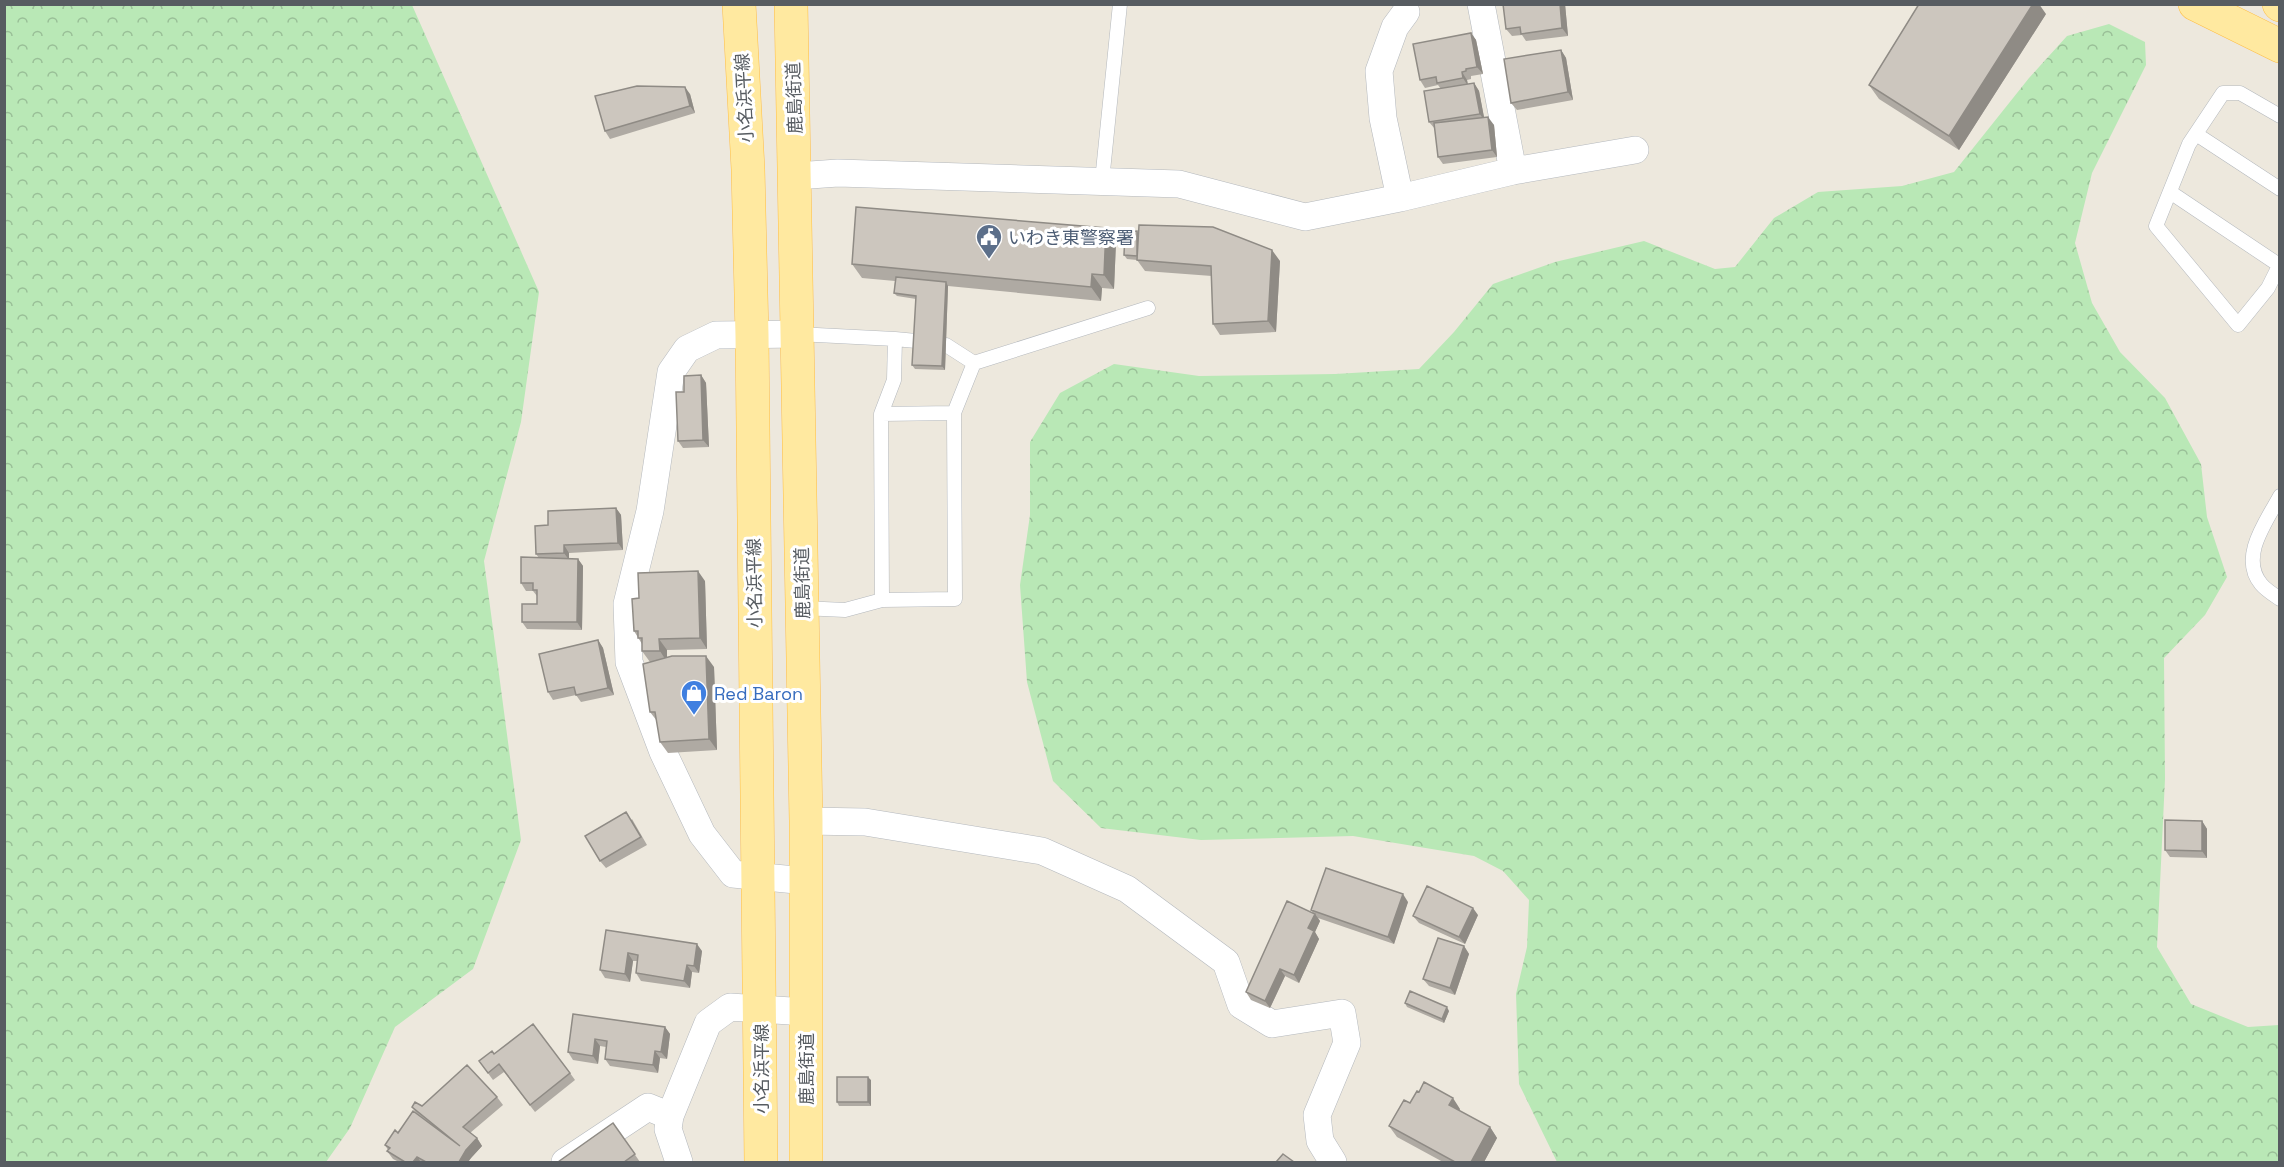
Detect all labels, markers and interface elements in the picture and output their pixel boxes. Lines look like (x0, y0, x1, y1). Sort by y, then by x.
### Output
street label: 小名浜平線 (730, 52, 758, 144)
street label: 鹿島街道 (781, 62, 807, 134)
public building icon: いわき東警察署 (974, 222, 1004, 260)
place label: いわき東警察署 (1008, 226, 1134, 249)
street label: 小名浜平線 (742, 538, 766, 628)
street label: 鹿島街道 (790, 547, 814, 619)
shop icon: Red Baron (679, 678, 709, 716)
place label: Red Baron (714, 682, 803, 705)
street label: 小名浜平線 (750, 1024, 773, 1114)
street label: 鹿島街道 (795, 1033, 818, 1105)

